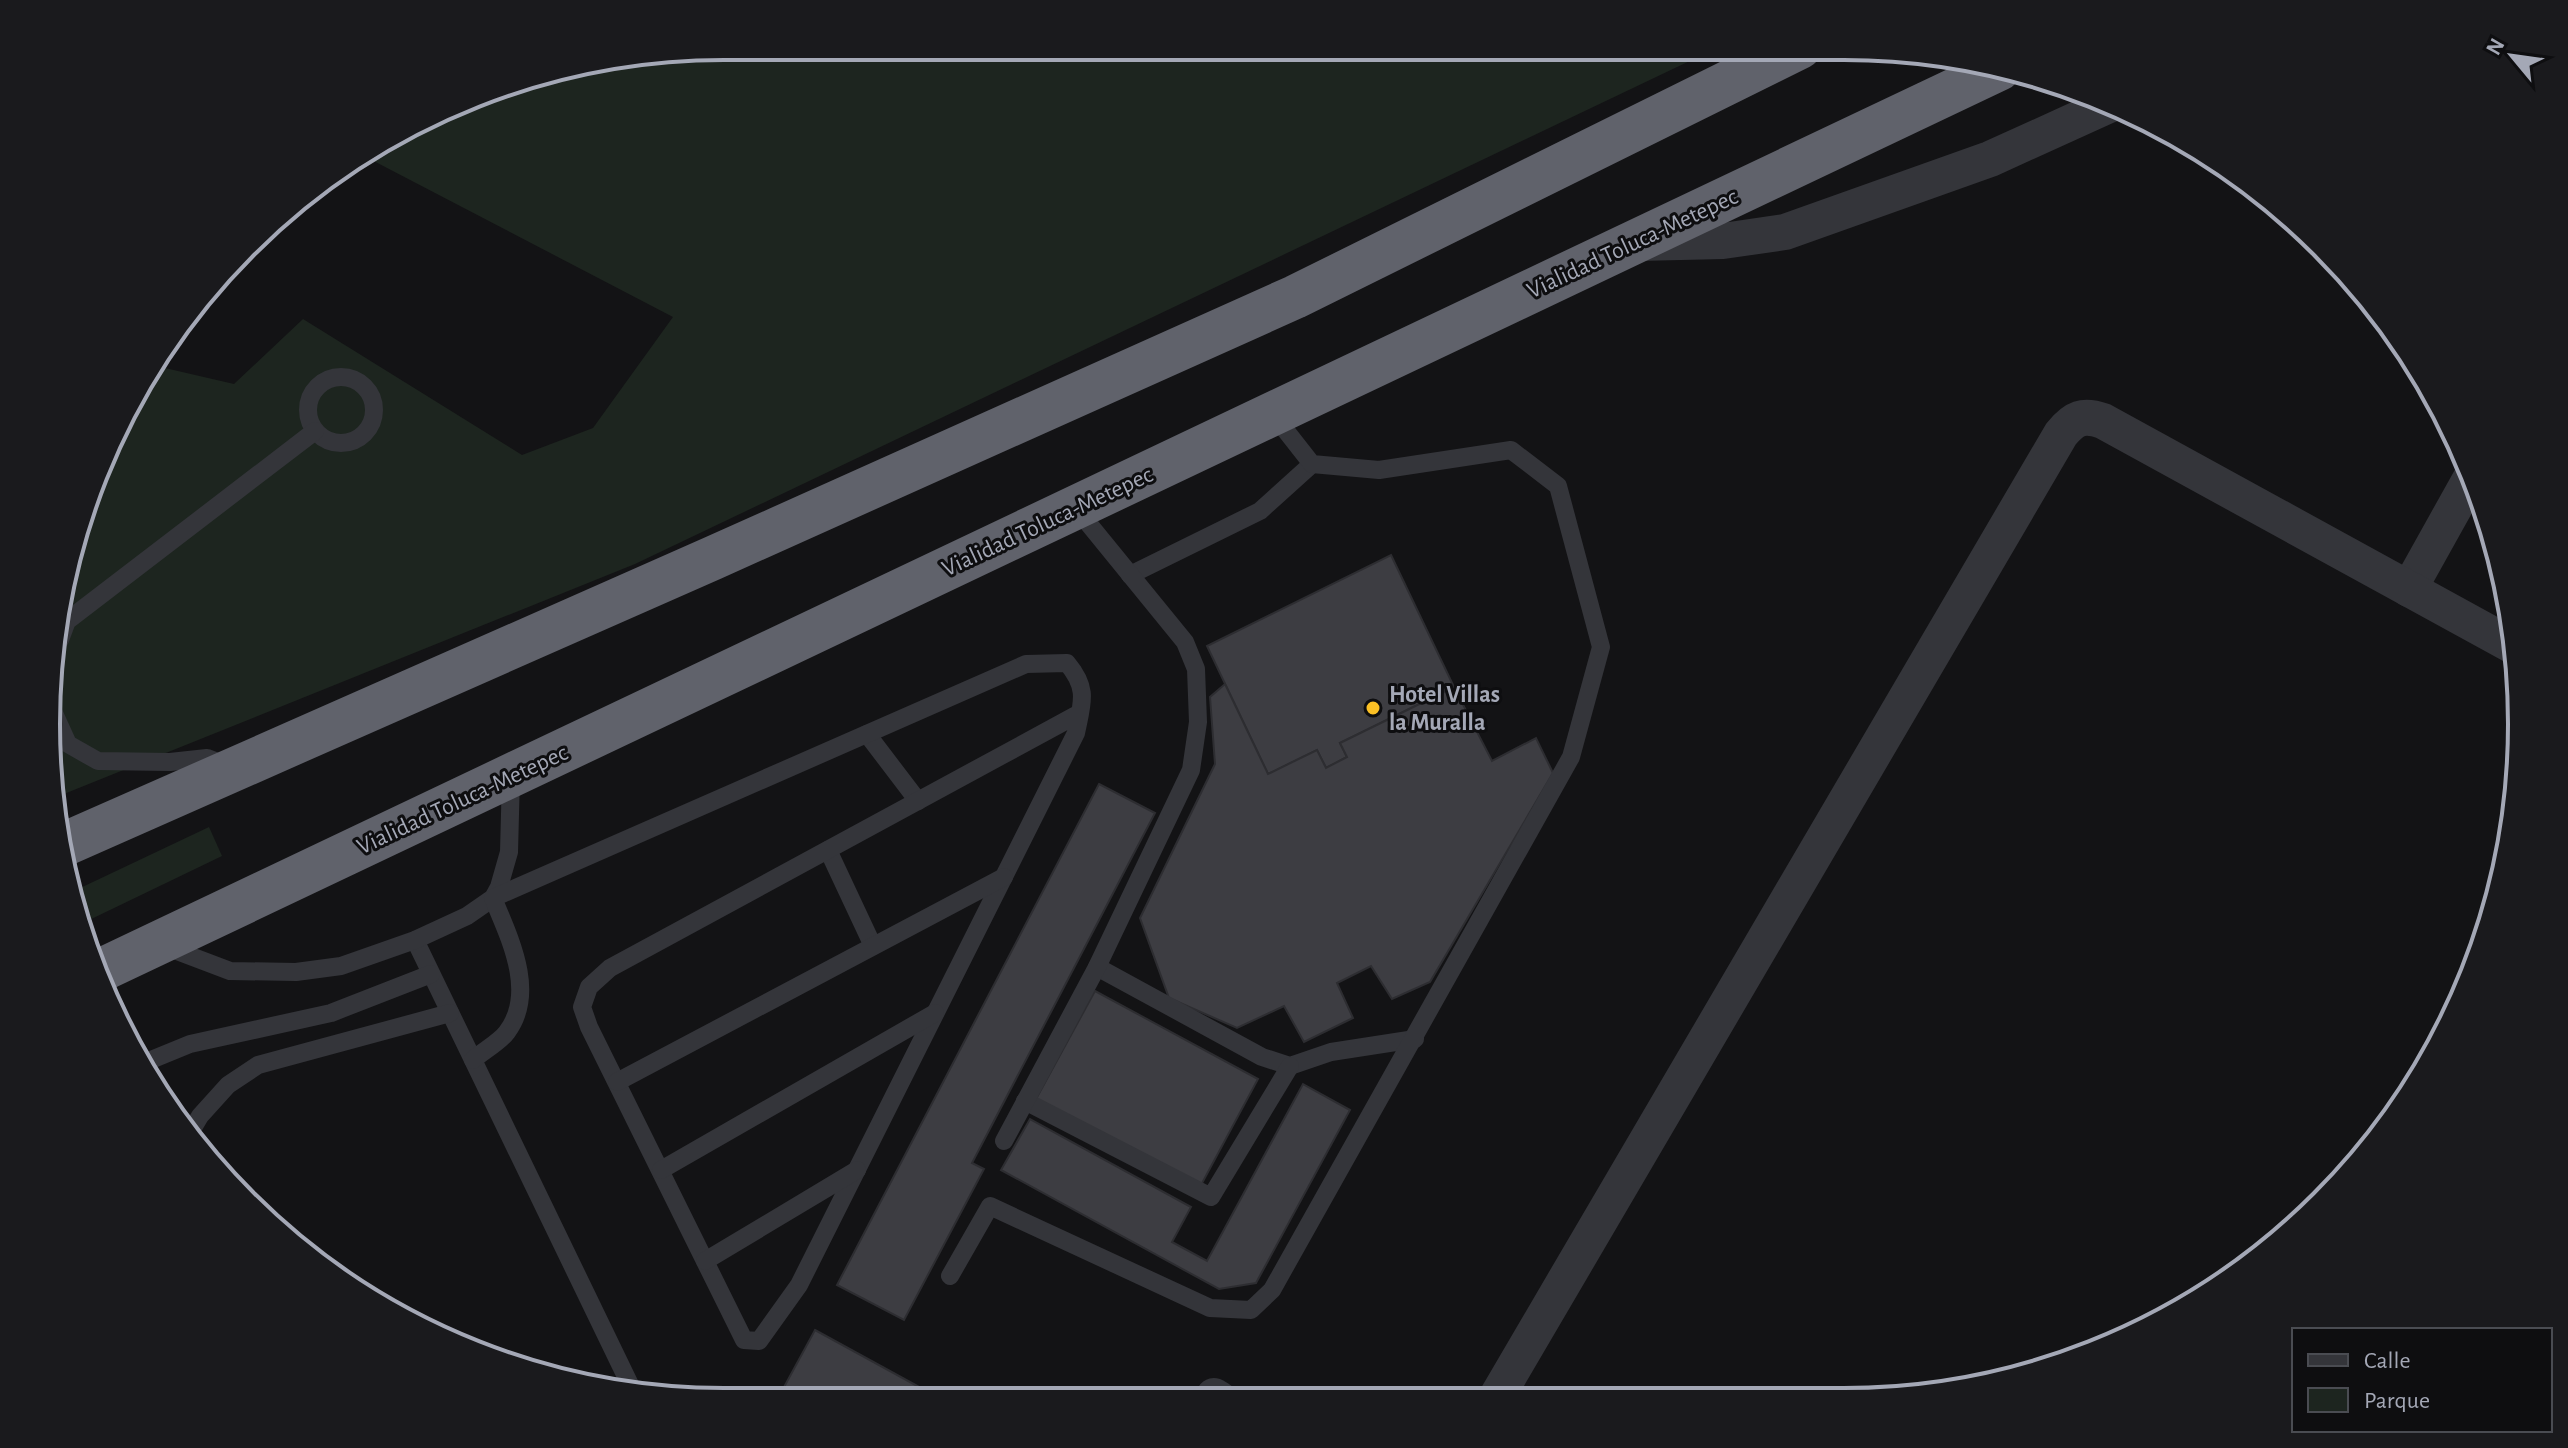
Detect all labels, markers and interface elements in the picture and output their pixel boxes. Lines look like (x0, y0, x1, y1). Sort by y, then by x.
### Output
north arrow (2472, 16, 2552, 96)
text: N (2482, 35, 2509, 59)
street label: Vialidad Toluca-Metepec (1523, 185, 1741, 303)
street label: Vialidad Toluca-Metepec (938, 463, 1156, 581)
place label: Hotel Villas la Muralla (1389, 683, 1500, 735)
marker: Hotel Villas la Muralla (1364, 699, 1382, 717)
street label: Vialidad Toluca-Metepec (353, 741, 571, 859)
legend (2292, 1328, 2552, 1432)
text: Calle (2364, 1349, 2411, 1373)
text: Parque (2364, 1389, 2430, 1413)

